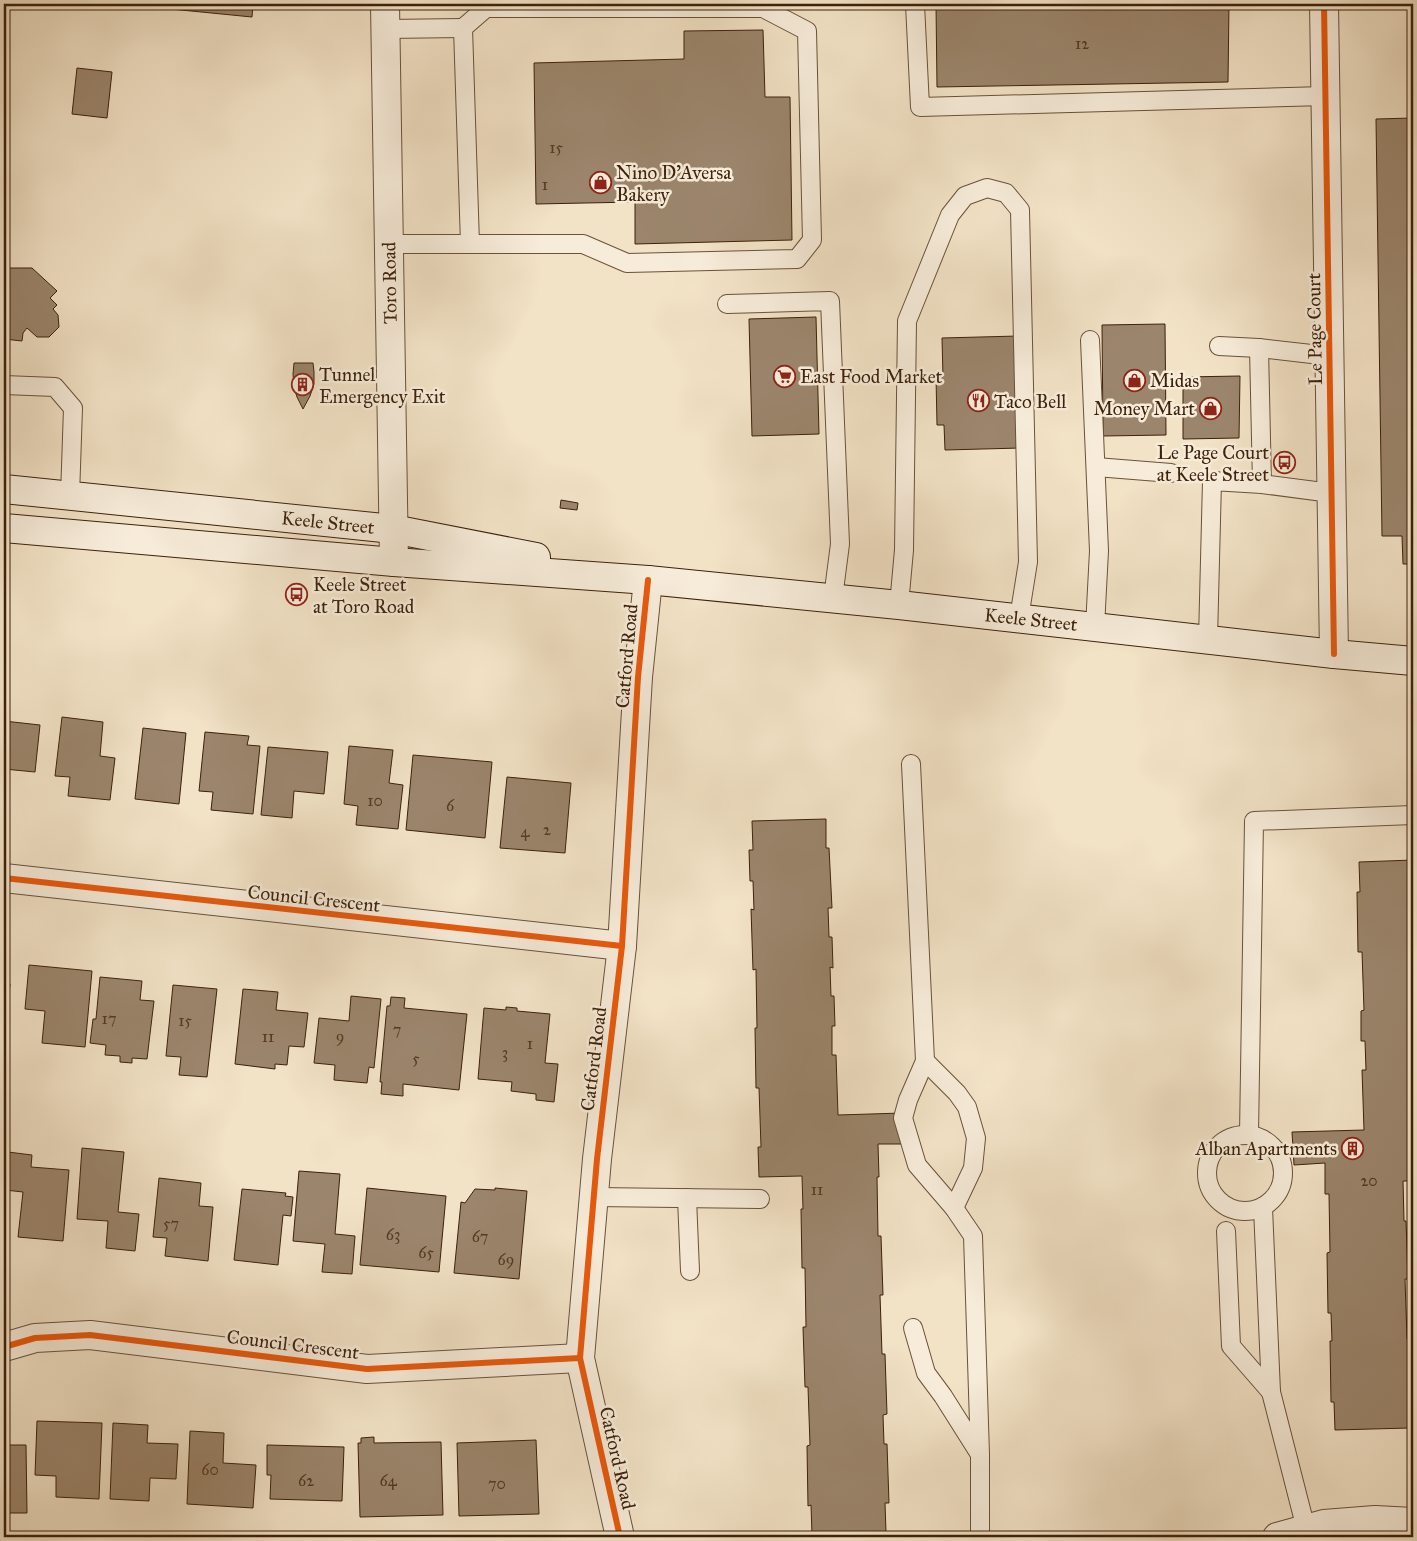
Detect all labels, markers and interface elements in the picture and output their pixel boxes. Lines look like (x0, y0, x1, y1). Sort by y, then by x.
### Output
house number: 12 (1075, 34, 1089, 53)
house number: 15 (549, 138, 563, 157)
place label: Nino D'Aversa Bakery (616, 161, 732, 206)
shop icon: Nino D'Aversa Bakery (588, 171, 612, 195)
house number: 1 (542, 175, 548, 194)
street label: Toro Road (377, 241, 402, 324)
street label: Le Page Court (1302, 272, 1328, 385)
place label: Tunnel Emergency Exit (319, 363, 446, 409)
supermarket icon: East Food Market (772, 364, 796, 388)
place label: East Food Market (800, 365, 943, 388)
shop icon: Midas (1122, 368, 1146, 392)
place label: Midas (1150, 369, 1199, 392)
building icon: Tunnel Emergency Exit (291, 373, 315, 397)
restaurant icon: Taco Bell (966, 389, 990, 413)
place label: Taco Bell (994, 390, 1067, 413)
shop icon: Money Mart (1199, 396, 1223, 420)
place label: Money Mart (1093, 397, 1195, 420)
place label: Le Page Court at Keele Street (1157, 441, 1269, 486)
bus stop icon: Le Page Court at Keele Street (1273, 451, 1297, 475)
street label: Keele Street (280, 506, 376, 539)
place label: Keele Street at Toro Road (313, 573, 415, 618)
bus stop icon: Keele Street at Toro Road (285, 583, 309, 607)
street label: Catford Road (610, 602, 643, 709)
street label: Keele Street (983, 603, 1079, 636)
house number: 10 (367, 791, 383, 810)
house number: 6 (446, 796, 455, 815)
house number: 2 (543, 820, 551, 839)
house number: 4 (521, 822, 531, 841)
street label: Council Crescent (247, 880, 382, 917)
street label: Catford Road (576, 1005, 611, 1112)
house number: 17 (102, 1009, 116, 1028)
house number: 15 (178, 1011, 192, 1030)
house number: 7 (393, 1020, 401, 1039)
house number: 11 (262, 1027, 274, 1046)
house number: 9 (336, 1027, 344, 1046)
house number: 1 (527, 1034, 533, 1053)
house number: 3 (502, 1043, 508, 1062)
house number: 5 (412, 1049, 420, 1068)
building icon: Alban Apartments (1341, 1136, 1365, 1160)
place label: Alban Apartments (1195, 1137, 1337, 1160)
house number: 20 (1360, 1171, 1378, 1190)
house number: 11 (811, 1180, 823, 1199)
house number: 57 (163, 1214, 179, 1233)
house number: 63 (386, 1225, 400, 1244)
house number: 67 (472, 1227, 488, 1246)
house number: 65 (418, 1243, 434, 1262)
house number: 69 (498, 1250, 514, 1269)
street label: Council Crescent (225, 1325, 361, 1364)
street label: Catford Road (595, 1404, 641, 1512)
house number: 60 (201, 1460, 219, 1479)
house number: 62 (298, 1471, 314, 1490)
house number: 64 (379, 1471, 398, 1490)
house number: 70 (488, 1474, 506, 1493)

